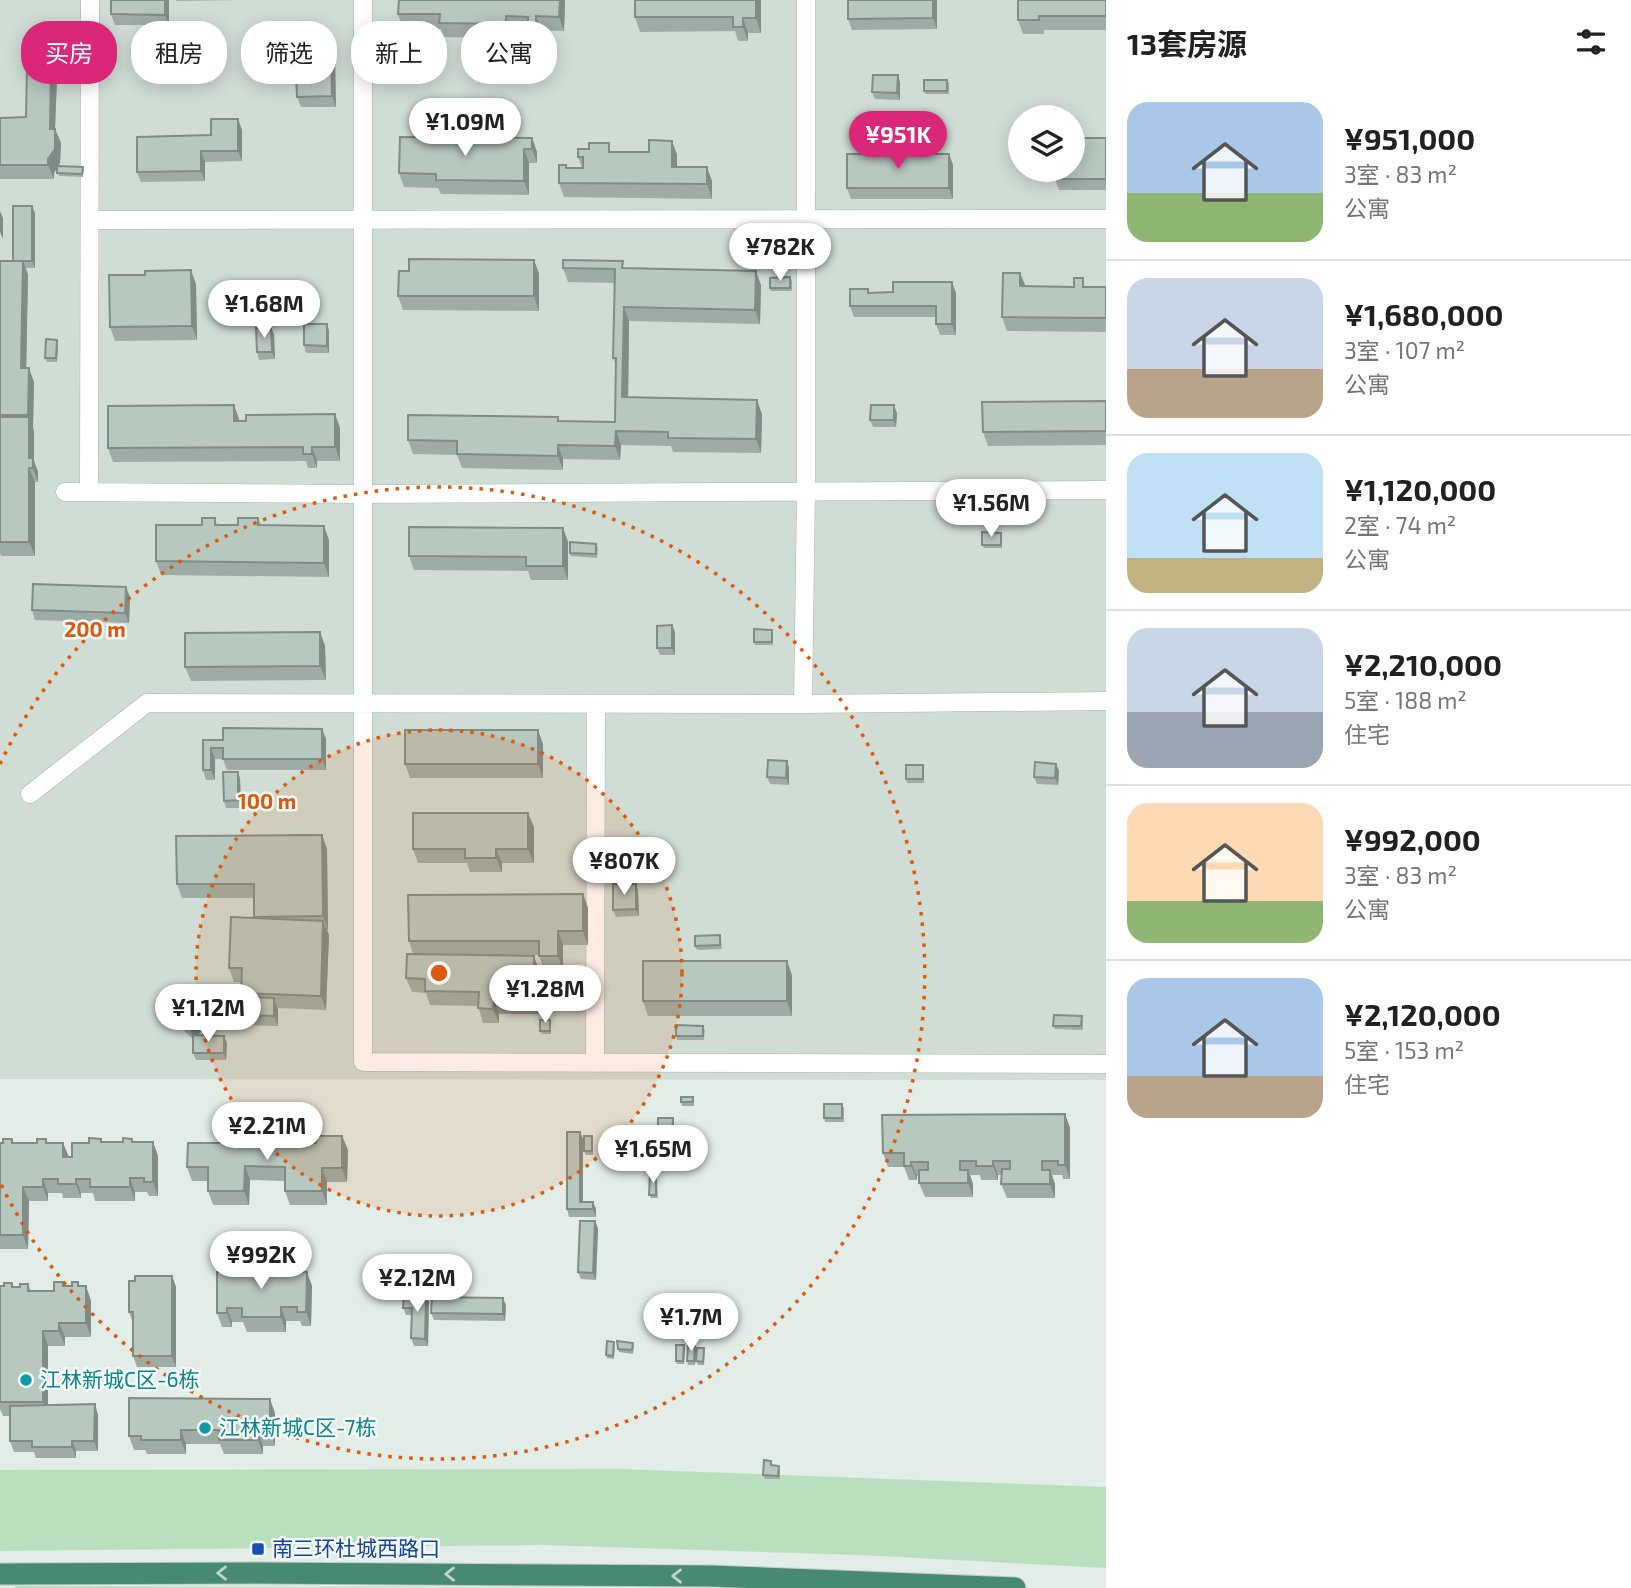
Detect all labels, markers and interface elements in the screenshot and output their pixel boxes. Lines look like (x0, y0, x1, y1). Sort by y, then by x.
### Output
chip: 买房 (21, 21, 117, 84)
chip: 租房 (131, 21, 227, 84)
chip: 筛选 (241, 21, 337, 84)
chip: 新上 (351, 21, 447, 84)
chip: 公寓 (461, 21, 557, 84)
icon: filters (1572, 23, 1610, 61)
text: 13套房源 (1127, 25, 1247, 61)
pin: ¥1.09M (408, 99, 522, 158)
map controls (1008, 105, 1085, 182)
button: layers (1008, 105, 1085, 182)
text: ¥1.09M (425, 107, 505, 135)
pin: ¥951K (849, 111, 947, 171)
text: ¥951K (865, 120, 931, 148)
text: ¥951,000 (1344, 120, 1475, 156)
icon: home (1183, 130, 1267, 214)
text: 3室 · 83 m² (1344, 160, 1457, 188)
text: 公寓 (1344, 194, 1390, 222)
pin: ¥782K (731, 224, 829, 283)
text: ¥782K (745, 232, 815, 260)
pin: ¥1.68M (207, 280, 321, 340)
text: ¥1.68M (224, 289, 304, 317)
text: ¥1,680,000 (1344, 296, 1504, 332)
icon: home (1183, 306, 1267, 390)
text: 3室 · 107 m² (1344, 336, 1465, 364)
text: 公寓 (1344, 370, 1390, 398)
text: ¥1,120,000 (1344, 471, 1496, 507)
pin: ¥1.56M (934, 480, 1048, 539)
icon: home (1183, 481, 1267, 565)
text: ¥1.56M (952, 488, 1030, 516)
text: 2室 · 74 m² (1344, 511, 1456, 539)
text: 公寓 (1344, 545, 1390, 573)
text: 200 m (64, 616, 126, 641)
text: ¥2,210,000 (1344, 646, 1502, 682)
icon: home (1183, 656, 1267, 740)
text: 5室 · 188 m² (1344, 686, 1467, 714)
text: 住宅 (1344, 720, 1390, 748)
text: 100 m (238, 788, 296, 813)
text: ¥992,000 (1344, 821, 1481, 857)
icon: home (1183, 831, 1267, 915)
pin: ¥807K (575, 838, 673, 897)
text: ¥807K (589, 846, 659, 874)
text: 3室 · 83 m² (1344, 861, 1457, 889)
text: 公寓 (1344, 895, 1390, 923)
centre of rings (427, 961, 451, 985)
pin: ¥1.28M (488, 965, 602, 1025)
text: ¥1.28M (505, 974, 585, 1002)
pin: ¥1.12M (151, 984, 265, 1044)
text: ¥1.12M (171, 993, 245, 1021)
text: ¥2,120,000 (1344, 996, 1501, 1032)
icon: home (1183, 1006, 1267, 1090)
text: 5室 · 153 m² (1344, 1036, 1464, 1064)
text: 住宅 (1344, 1070, 1390, 1098)
pin: ¥2.21M (210, 1102, 324, 1162)
text: ¥2.21M (228, 1111, 306, 1139)
pin: ¥1.65M (596, 1126, 710, 1185)
text: ¥1.65M (614, 1134, 692, 1162)
pin: ¥992K (212, 1232, 310, 1291)
text: ¥992K (226, 1240, 296, 1268)
pin: ¥2.12M (360, 1254, 474, 1314)
text: ¥2.12M (378, 1263, 456, 1291)
pin: ¥1.7M (642, 1294, 740, 1353)
text: ¥1.7M (659, 1302, 723, 1330)
place label: 江林新城C区-6栋 (40, 1366, 199, 1391)
marker: 江林新城C区-6栋 (18, 1372, 34, 1388)
place label: 江林新城C区-7栋 (219, 1414, 376, 1439)
marker: 江林新城C区-7栋 (197, 1420, 213, 1436)
place label: 南三环杜城西路口 (272, 1535, 440, 1560)
marker: 南三环杜城西路口 (250, 1541, 266, 1557)
one-way arrow (216, 1565, 227, 1581)
one-way arrow (444, 1566, 454, 1582)
one-way arrow (671, 1568, 682, 1584)

